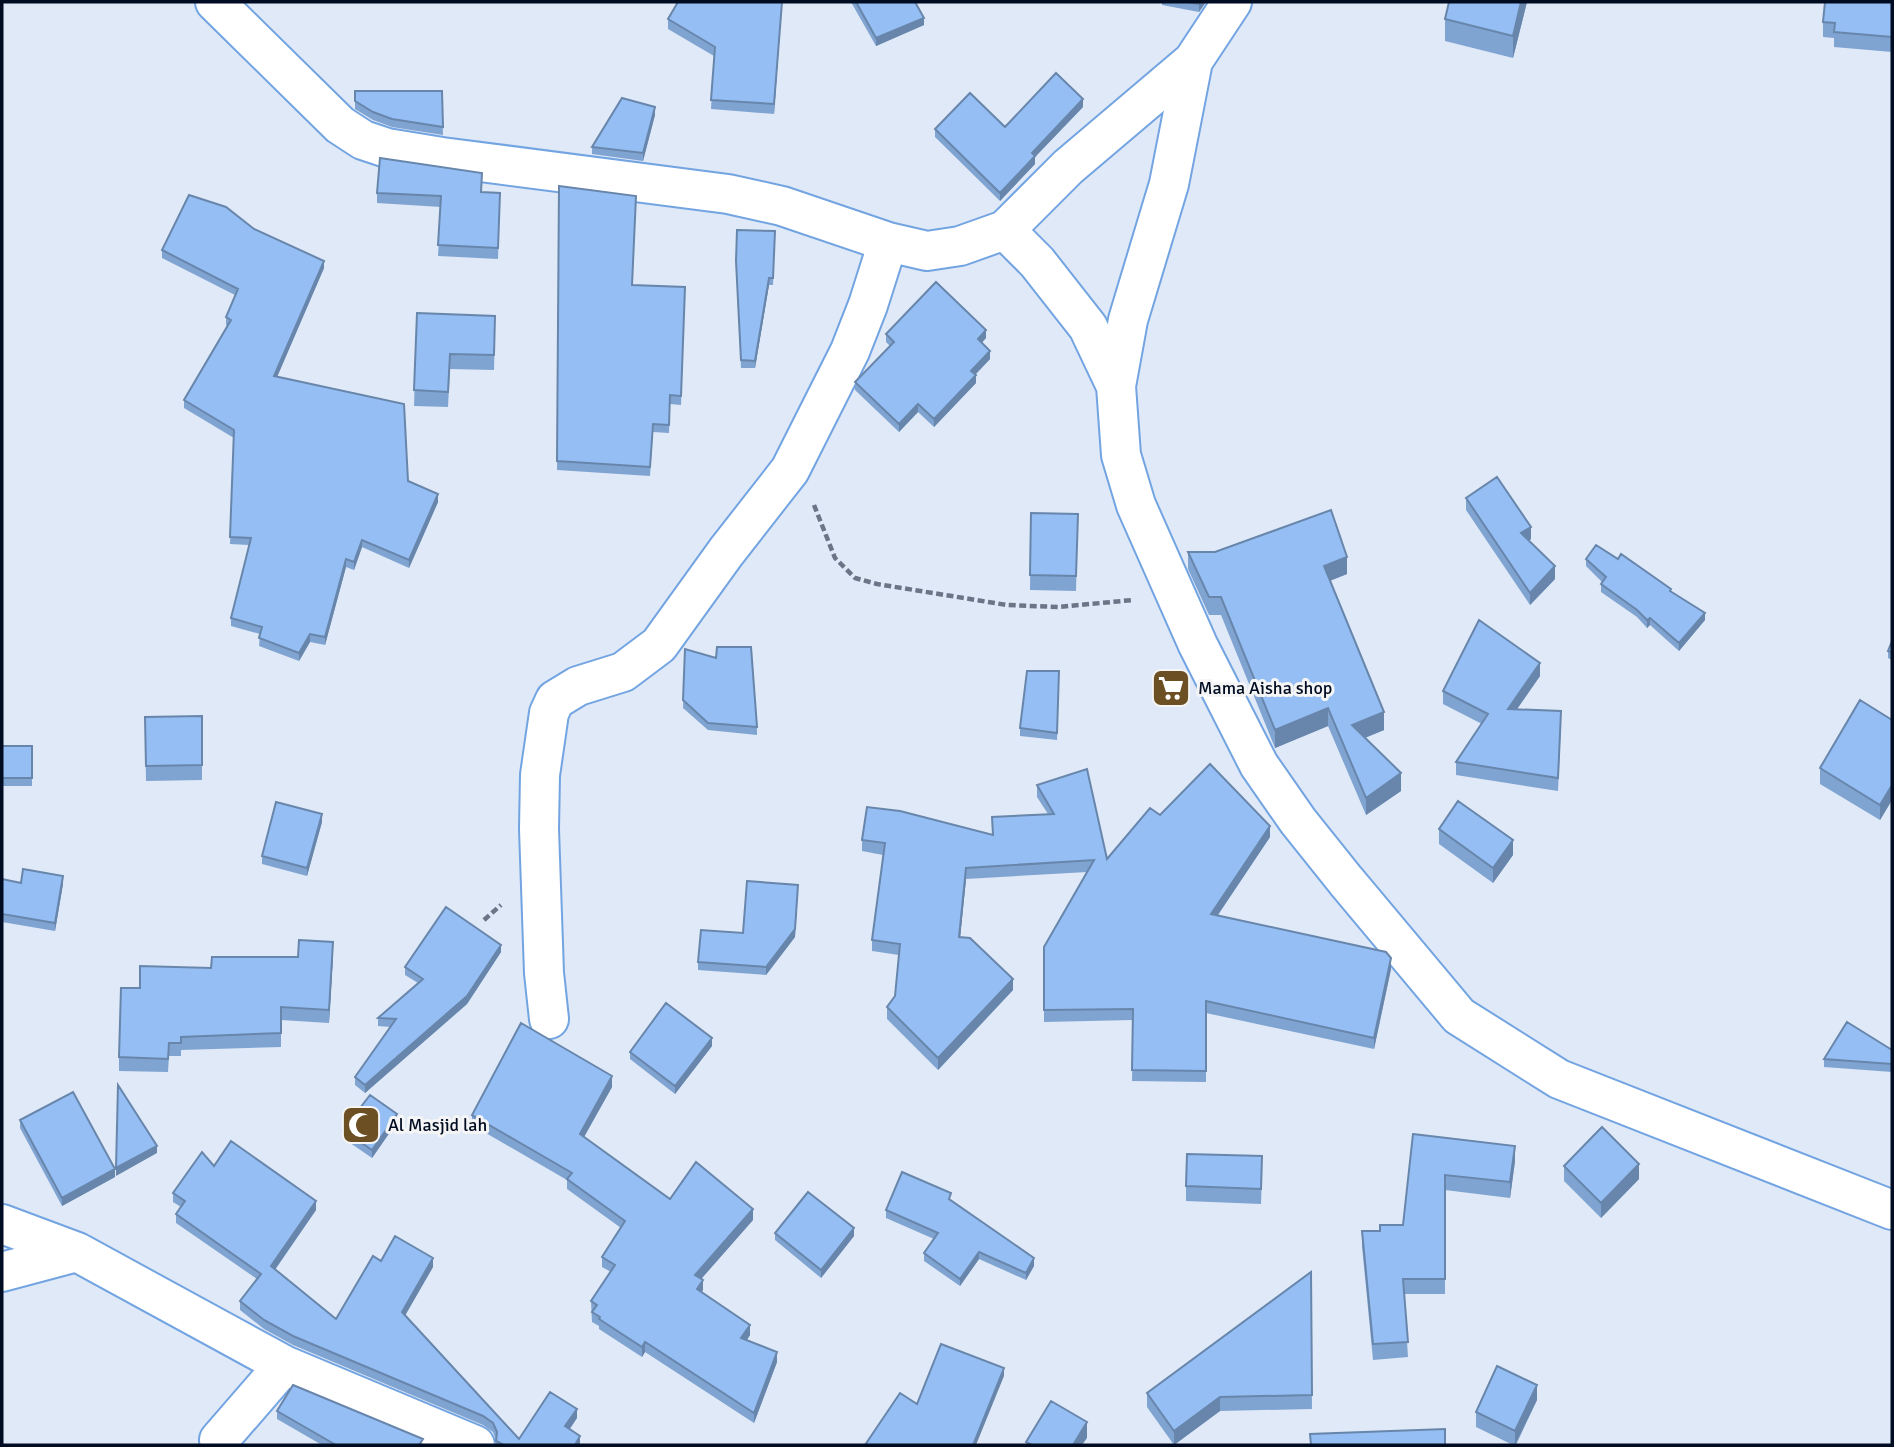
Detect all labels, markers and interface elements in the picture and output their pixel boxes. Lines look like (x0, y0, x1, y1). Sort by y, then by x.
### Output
supermarket icon: Mama Aisha shop (1150, 667, 1192, 709)
place label: Mama Aisha shop (1198, 677, 1332, 699)
mosque icon: Al Masjid lah (340, 1104, 382, 1146)
place label: Al Masjid lah (388, 1114, 487, 1136)

